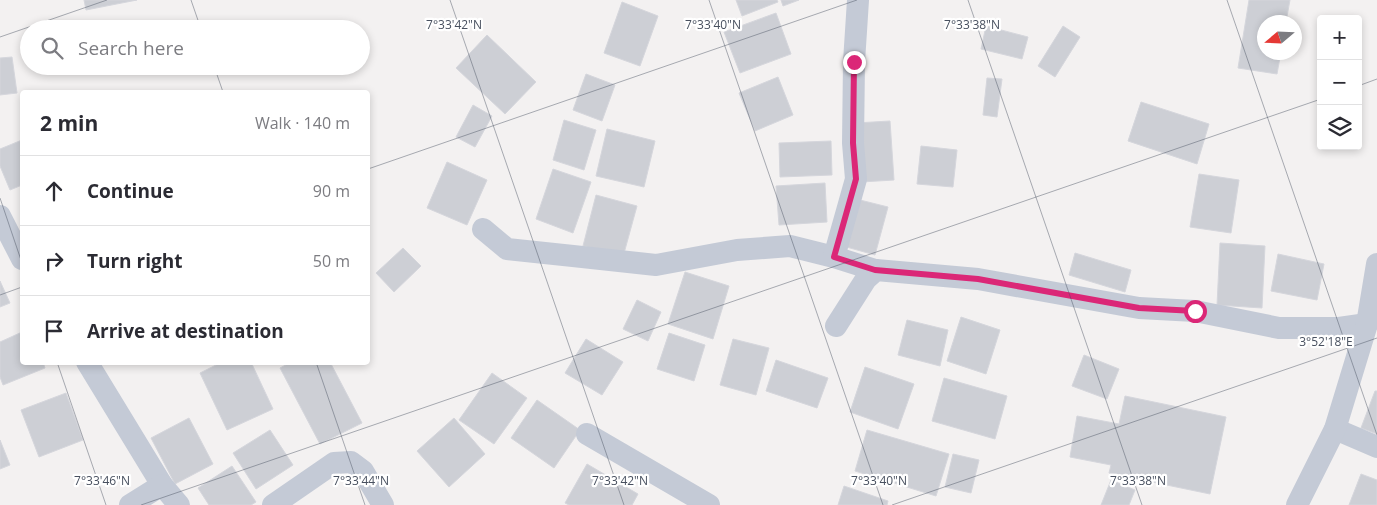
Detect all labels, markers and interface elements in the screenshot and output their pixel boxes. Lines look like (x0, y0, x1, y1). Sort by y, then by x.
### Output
north arrow (1257, 15, 1302, 60)
map controls (1317, 15, 1362, 150)
button: + (1317, 15, 1362, 60)
text: 7°33'42"N (426, 16, 482, 33)
text: 7°33'40"N (685, 16, 741, 33)
text: 7°33'38"N (944, 16, 1000, 33)
search box (20, 20, 370, 75)
icon: search (38, 34, 66, 62)
text: Search here (78, 35, 184, 61)
route end (843, 51, 866, 74)
button: − (1317, 60, 1362, 105)
button: layers (1317, 105, 1362, 150)
text: 2 min (40, 109, 98, 137)
text: Walk · 140 m (255, 112, 350, 134)
icon: ahead (40, 177, 68, 205)
text: Continue (87, 178, 174, 204)
text: 90 m (313, 180, 350, 202)
icon: right (40, 247, 68, 275)
text: Turn right (87, 248, 182, 274)
text: 50 m (313, 250, 350, 272)
route start (1184, 300, 1207, 323)
icon: arrive (40, 317, 68, 345)
text: Arrive at destination (87, 318, 284, 344)
text: 3°52'18"E (1299, 333, 1353, 350)
text: 7°33'46"N (74, 472, 130, 489)
text: 7°33'44"N (333, 472, 389, 489)
text: 7°33'42"N (592, 472, 648, 489)
text: 7°33'40"N (851, 472, 907, 489)
text: 7°33'38"N (1110, 472, 1166, 489)

